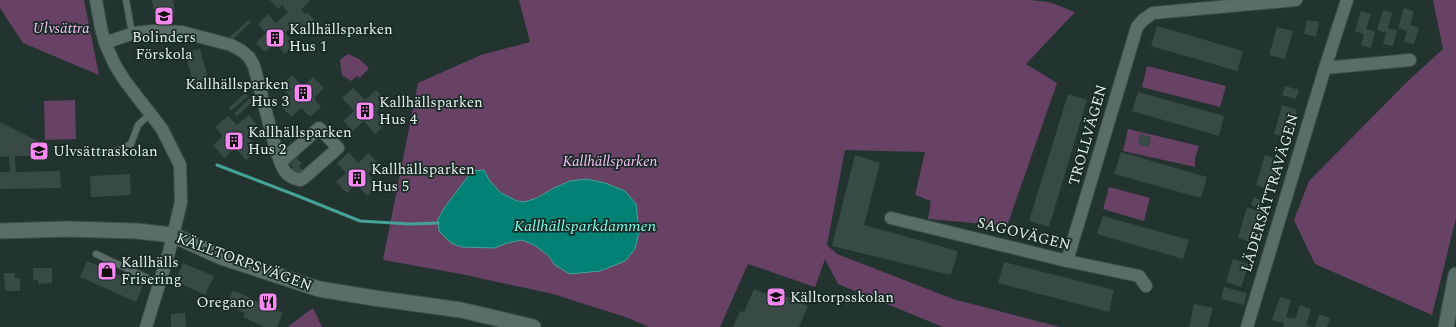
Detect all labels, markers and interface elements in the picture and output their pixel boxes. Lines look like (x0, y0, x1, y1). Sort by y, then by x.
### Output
school or university icon: Bolinders Förskola (153, 5, 175, 27)
park label: Ulvsättra (32, 17, 90, 40)
place label: Kallhällsparken Hus 1 (289, 18, 393, 58)
place label: Bolinders Förskola (132, 26, 196, 66)
building icon: Kallhällsparken Hus 1 (264, 27, 286, 49)
place label: Kallhällsparken Hus 3 (185, 73, 289, 113)
building icon: Kallhällsparken Hus 3 (292, 82, 314, 104)
street label: TROLLVÄGEN (1063, 82, 1113, 188)
place label: Kallhällsparken Hus 4 (379, 91, 483, 131)
building icon: Kallhällsparken Hus 4 (354, 100, 376, 122)
street label: LÄDERSÄTTRAVÄGEN (1235, 111, 1305, 275)
place label: Kallhällsparken Hus 2 (248, 121, 352, 161)
building icon: Kallhällsparken Hus 2 (223, 130, 245, 152)
school or university icon: Ulvsättraskolan (28, 140, 50, 162)
place label: Ulvsättraskolan (53, 140, 158, 163)
park label: Kallhällsparken (562, 150, 658, 173)
place label: Kallhällsparken Hus 5 (371, 158, 475, 198)
building icon: Kallhällsparken Hus 5 (346, 167, 368, 189)
street label: SAGOVÄGEN (975, 211, 1073, 257)
water label: Kallhällsparkdammen (514, 214, 657, 238)
street label: KÄLLTORPSVÄGEN (173, 227, 315, 297)
place label: Kallhälls Frisering (121, 251, 182, 291)
shop icon: Kallhälls Frisering (96, 260, 118, 282)
school or university icon: Källtorpsskolan (765, 286, 787, 308)
place label: Källtorpsskolan (790, 286, 894, 309)
place label: Oregano (196, 291, 254, 314)
restaurant icon: Oregano (257, 291, 279, 313)

